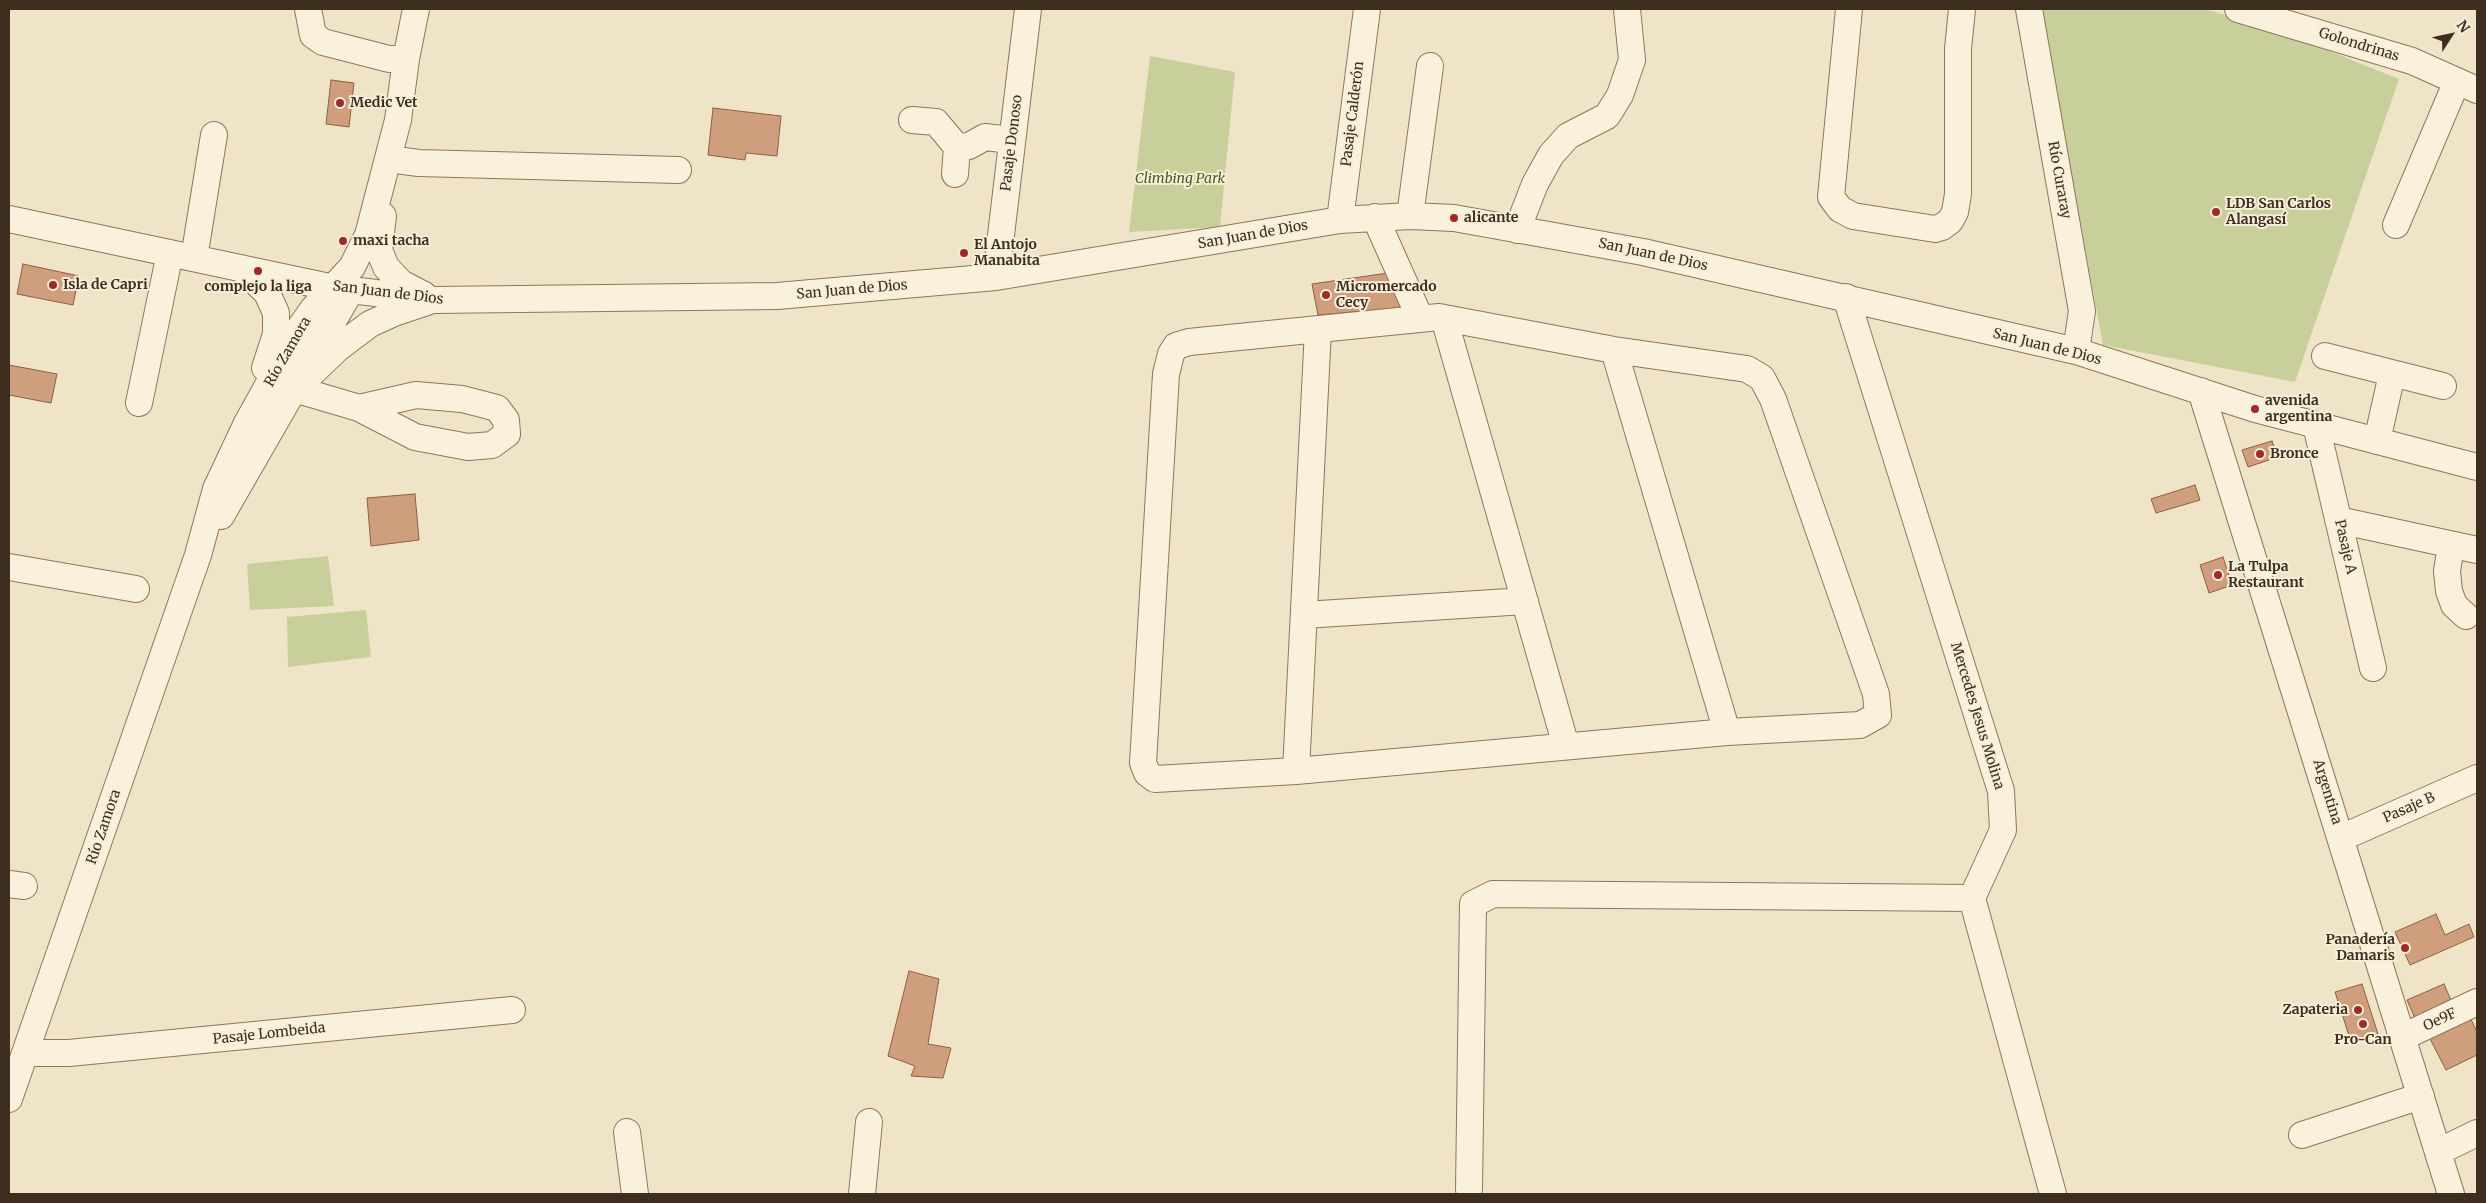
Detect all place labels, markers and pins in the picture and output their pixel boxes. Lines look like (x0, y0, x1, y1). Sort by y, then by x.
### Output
place label: Medic Vet (350, 95, 418, 111)
marker: Medic Vet (334, 97, 346, 109)
place label: LDB San Carlos Alangasí (2226, 196, 2331, 228)
marker: LDB San Carlos Alangasí (2210, 206, 2222, 218)
place label: alicante (1464, 210, 1518, 226)
marker: alicante (1448, 212, 1460, 224)
place label: maxi tacha (353, 233, 429, 249)
marker: maxi tacha (337, 235, 349, 247)
place label: El Antojo Manabita (974, 237, 1040, 270)
marker: El Antojo Manabita (958, 247, 970, 259)
marker: complejo la liga (252, 265, 264, 277)
place label: Isla de Capri (63, 277, 148, 293)
marker: Isla de Capri (47, 279, 59, 291)
place label: complejo la liga (204, 279, 312, 295)
place label: Micromercado Cecy (1336, 279, 1437, 312)
marker: Micromercado Cecy (1320, 289, 1332, 301)
place label: avenida argentina (2265, 393, 2332, 426)
marker: avenida argentina (2249, 403, 2261, 415)
place label: Bronce (2270, 446, 2319, 462)
marker: Bronce (2254, 448, 2266, 460)
place label: La Tulpa Restaurant (2228, 559, 2304, 592)
marker: La Tulpa Restaurant (2212, 569, 2224, 581)
place label: Panadería Damaris (2326, 932, 2395, 964)
marker: Panadería Damaris (2399, 942, 2411, 954)
place label: Zapateria (2282, 1002, 2348, 1018)
marker: Zapateria (2352, 1004, 2364, 1016)
marker: Pro-Can (2357, 1018, 2369, 1030)
place label: Pro-Can (2334, 1032, 2392, 1048)

